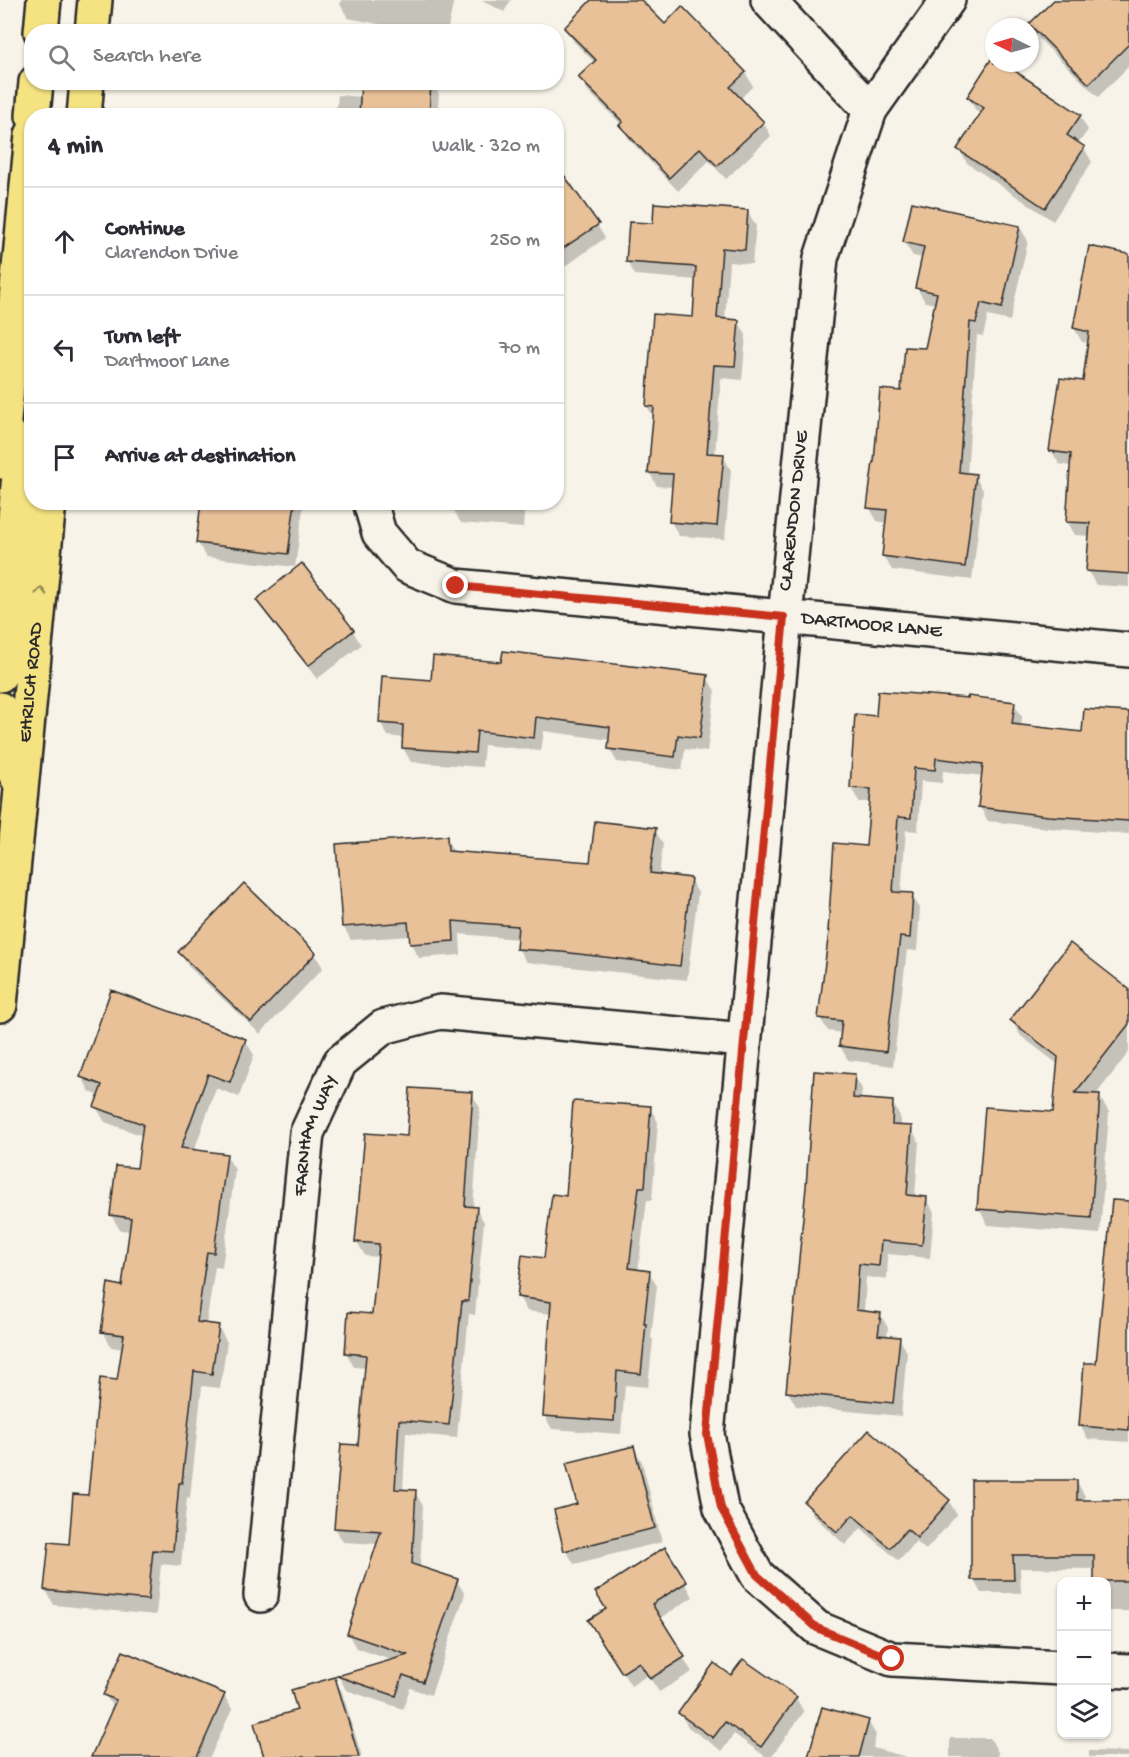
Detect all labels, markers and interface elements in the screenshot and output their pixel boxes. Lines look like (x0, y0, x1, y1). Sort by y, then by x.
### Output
north arrow (985, 18, 1039, 72)
search box (24, 24, 564, 90)
icon: search (45, 41, 78, 74)
text: Search here (93, 44, 201, 70)
text: 4 min (48, 132, 103, 163)
text: Walk · 320 m (432, 136, 540, 159)
text: Continue (105, 217, 185, 243)
icon: ahead (48, 225, 81, 258)
text: 250 m (489, 230, 540, 253)
text: Clarendon Drive (105, 243, 238, 266)
text: Turn left (105, 325, 179, 351)
icon: left (48, 333, 81, 366)
text: 70 m (499, 338, 540, 361)
text: Dartmoor Lane (105, 351, 229, 374)
street label: CLARENDON DRIVE (775, 428, 815, 592)
icon: arrive (48, 441, 81, 474)
text: Arrive at destination (105, 444, 295, 470)
route end (442, 572, 468, 598)
one-way arrow (34, 587, 47, 596)
street label: DARTMOOR LANE (798, 607, 944, 644)
street label: EHRLICH ROAD (14, 620, 49, 744)
street label: FARNHAM WAY (289, 1071, 344, 1198)
map controls (1057, 1577, 1111, 1739)
button: + (1057, 1577, 1111, 1631)
button: − (1057, 1631, 1111, 1685)
route start (878, 1645, 904, 1671)
button: layers (1057, 1685, 1111, 1739)

